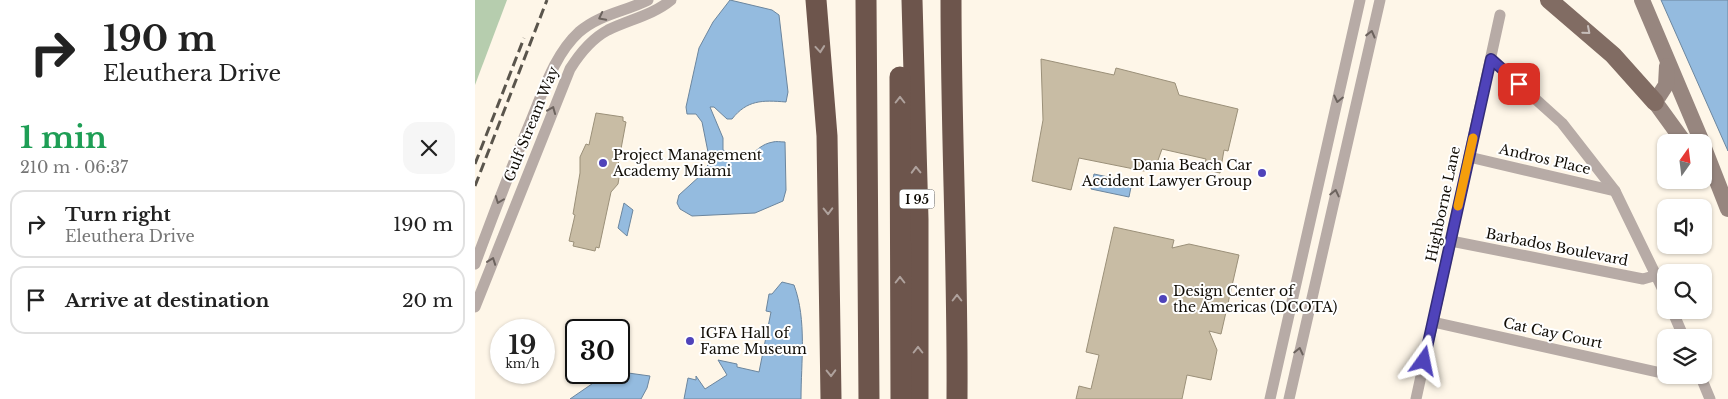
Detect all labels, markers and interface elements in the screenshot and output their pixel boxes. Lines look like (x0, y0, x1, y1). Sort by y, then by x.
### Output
one-way arrow (598, 11, 607, 21)
text: 190 m (103, 17, 216, 60)
icon: right (20, 20, 85, 85)
one-way arrow (1581, 25, 1590, 34)
one-way arrow (1365, 30, 1376, 39)
one-way arrow (814, 45, 825, 53)
text: Eleuthera Drive (103, 60, 281, 87)
pin (1498, 63, 1540, 105)
street label: Gulf Stream Way (500, 64, 562, 184)
icon: arrive (1505, 70, 1533, 98)
one-way arrow (1333, 94, 1344, 103)
one-way arrow (895, 96, 905, 104)
one-way arrow (546, 106, 556, 115)
text: 1 min (20, 119, 107, 156)
button: close (403, 122, 455, 174)
north arrow (1657, 134, 1713, 189)
map controls (1657, 134, 1712, 384)
street label: Andros Place (1496, 139, 1593, 178)
street label: Highborne Lane (1422, 144, 1464, 264)
place label: Project Management Academy Miami (612, 146, 763, 180)
place label: Dania Beach Car Accident Lawyer Group (1081, 156, 1252, 190)
text: 210 m · 06:37 (20, 157, 128, 177)
marker: Project Management Academy Miami (597, 157, 609, 169)
one-way arrow (911, 166, 922, 174)
marker: Dania Beach Car Accident Lawyer Group (1256, 167, 1268, 179)
one-way arrow (1329, 188, 1340, 197)
road number: I 95 (899, 190, 935, 208)
one-way arrow (495, 195, 505, 204)
button: sound (1657, 199, 1712, 254)
text: Turn right (65, 203, 171, 226)
one-way arrow (823, 208, 833, 215)
icon: right (22, 210, 50, 238)
text: 190 m (393, 213, 453, 236)
street label: Barbados Boulevard (1484, 224, 1630, 270)
text: Eleuthera Drive (65, 226, 195, 246)
one-way arrow (486, 257, 496, 266)
button: search (1657, 264, 1712, 319)
one-way arrow (895, 276, 905, 284)
place label: Design Center of the Americas (DCOTA) (1173, 282, 1337, 316)
icon: arrive (22, 286, 50, 314)
text: Arrive at destination (65, 289, 269, 312)
text: 20 m (402, 289, 453, 312)
marker: Design Center of the Americas (DCOTA) (1157, 293, 1169, 305)
one-way arrow (952, 294, 962, 302)
street label: Cat Cay Court (1502, 314, 1605, 352)
speed limit sign: 30 (565, 319, 630, 384)
place label: IGFA Hall of Fame Museum (700, 324, 807, 358)
button: layers (1657, 329, 1712, 384)
text: 19 (509, 330, 536, 361)
position arrow (1397, 334, 1449, 386)
marker: IGFA Hall of Fame Museum (684, 335, 696, 347)
one-way arrow (913, 346, 923, 354)
one-way arrow (1294, 347, 1304, 356)
text: km/h (505, 356, 540, 371)
one-way arrow (826, 370, 836, 378)

